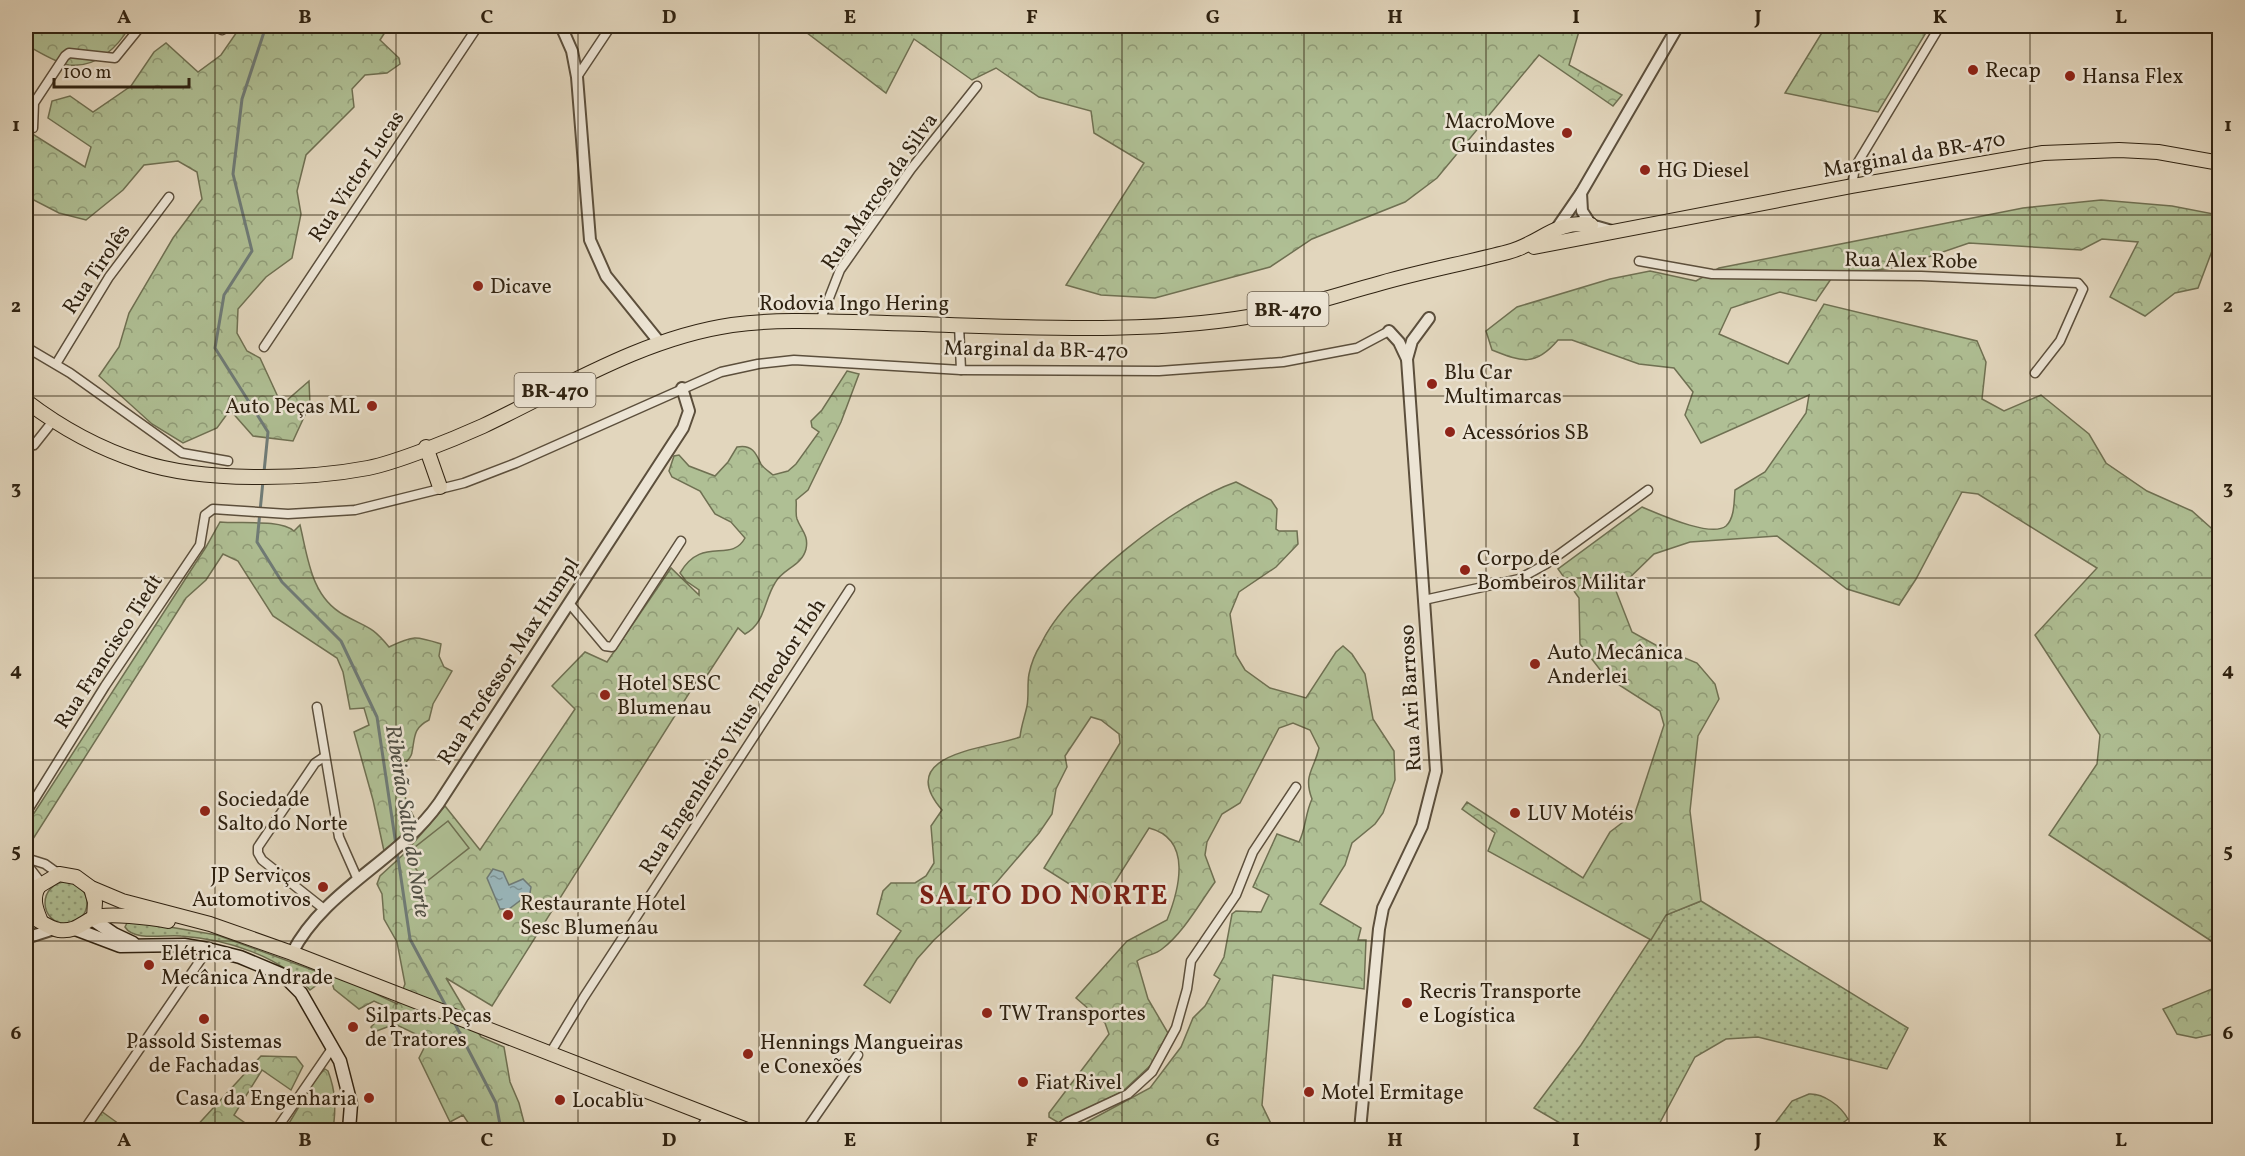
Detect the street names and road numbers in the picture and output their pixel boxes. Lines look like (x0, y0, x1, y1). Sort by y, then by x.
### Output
street label: Rua Victor Lucas (302, 105, 412, 248)
street label: Rua Marcos da Silva (815, 107, 945, 276)
street label: Marginal da BR-470 (1821, 125, 2008, 186)
street label: Rua Tirolês (56, 219, 138, 321)
street label: Rua Alex Robe (1844, 246, 1978, 277)
street label: Rodovia Ingo Hering (759, 290, 949, 319)
road number: BR-470 (1248, 292, 1328, 326)
street label: Marginal da BR-470 (943, 334, 1129, 367)
road number: BR-470 (514, 373, 596, 407)
street label: Rua Professor Max Humpl (431, 553, 587, 771)
street label: Rua Francisco Tiedt (48, 569, 170, 735)
street label: Rua Engenheiro Vitus Theodor Hoh (633, 593, 834, 881)
street label: Rua Ari Barroso (1393, 624, 1430, 772)

